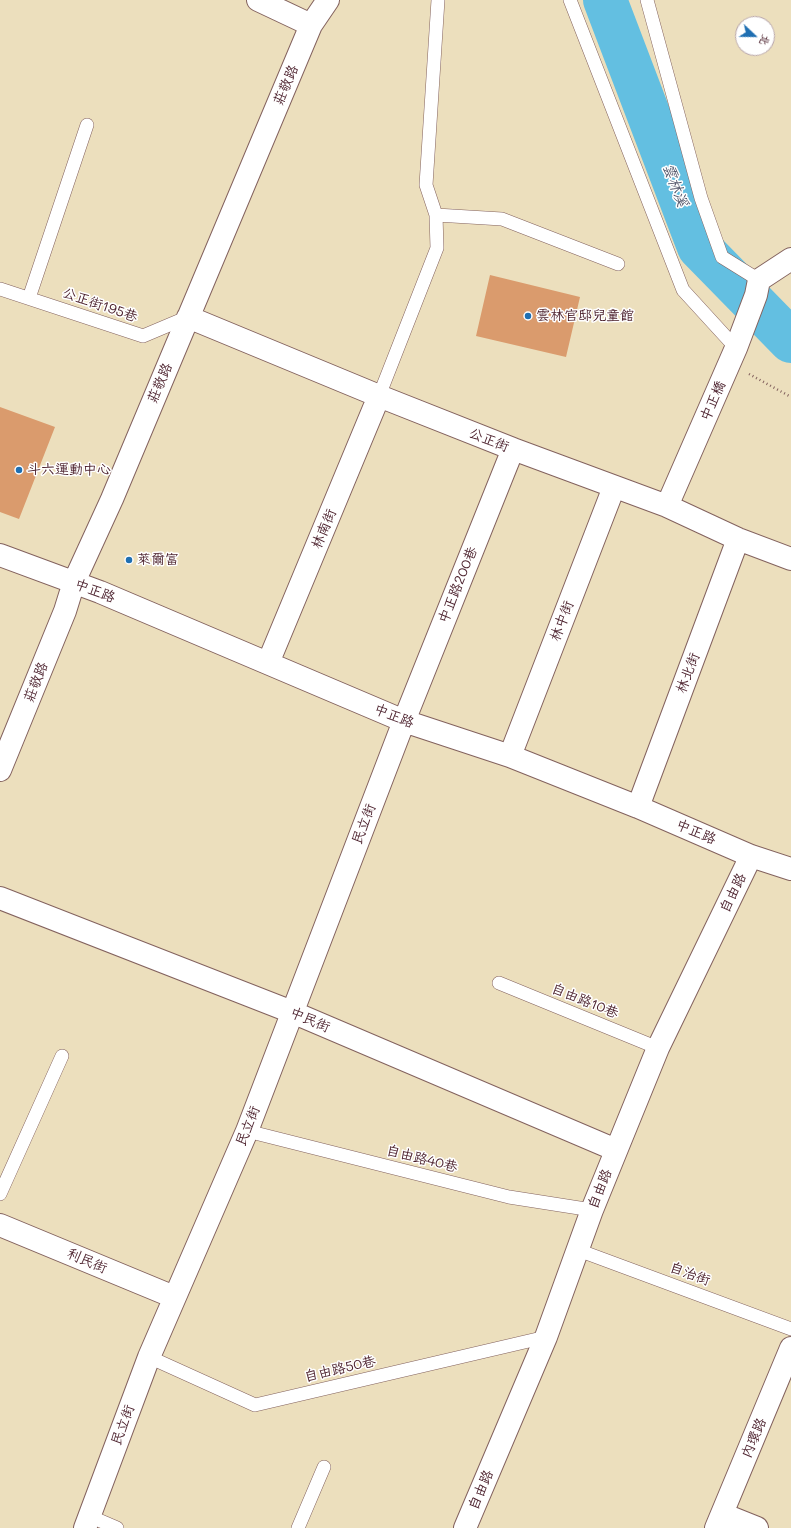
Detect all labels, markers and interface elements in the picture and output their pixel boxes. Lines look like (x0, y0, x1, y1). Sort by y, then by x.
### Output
north arrow (735, 16, 775, 56)
text: 北 (757, 32, 775, 48)
street label: 莊敬路 (270, 62, 302, 108)
water label: 雲林溪 (659, 161, 691, 209)
street label: 公正街195巷 (60, 284, 140, 326)
place label: 雲林官邸兒童館 (536, 308, 634, 324)
marker: 雲林官邸兒童館 (523, 311, 533, 321)
street label: 莊敬路 (144, 360, 176, 406)
street label: 中正橋 (697, 378, 729, 424)
street label: 公正街 (466, 424, 512, 456)
place label: 斗六運動中心 (27, 462, 111, 478)
marker: 斗六運動中心 (14, 465, 24, 475)
street label: 林南街 (308, 506, 340, 552)
street label: 中正路200巷 (435, 544, 481, 626)
place label: 萊爾富 (137, 552, 179, 568)
marker: 萊爾富 (124, 555, 134, 565)
street label: 中正路 (72, 576, 118, 606)
street label: 林中街 (547, 598, 577, 644)
street label: 林北街 (673, 650, 703, 696)
street label: 莊敬路 (20, 659, 52, 705)
street label: 中正路 (371, 700, 417, 732)
street label: 民立街 (349, 801, 379, 847)
street label: 中正路 (673, 816, 719, 848)
street label: 自由路 (716, 870, 750, 916)
street label: 自由路10巷 (549, 980, 621, 1022)
street label: 中民街 (287, 1004, 333, 1036)
street label: 民立街 (232, 1103, 264, 1149)
street label: 自由路40巷 (385, 1142, 459, 1176)
street label: 自由路 (584, 1166, 616, 1212)
street label: 利民街 (64, 1245, 110, 1277)
street label: 自治街 (667, 1259, 713, 1289)
street label: 自由路50巷 (303, 1353, 377, 1385)
street label: 民立街 (108, 1402, 138, 1448)
street label: 內環路 (738, 1415, 770, 1461)
street label: 自由路 (465, 1467, 497, 1513)

